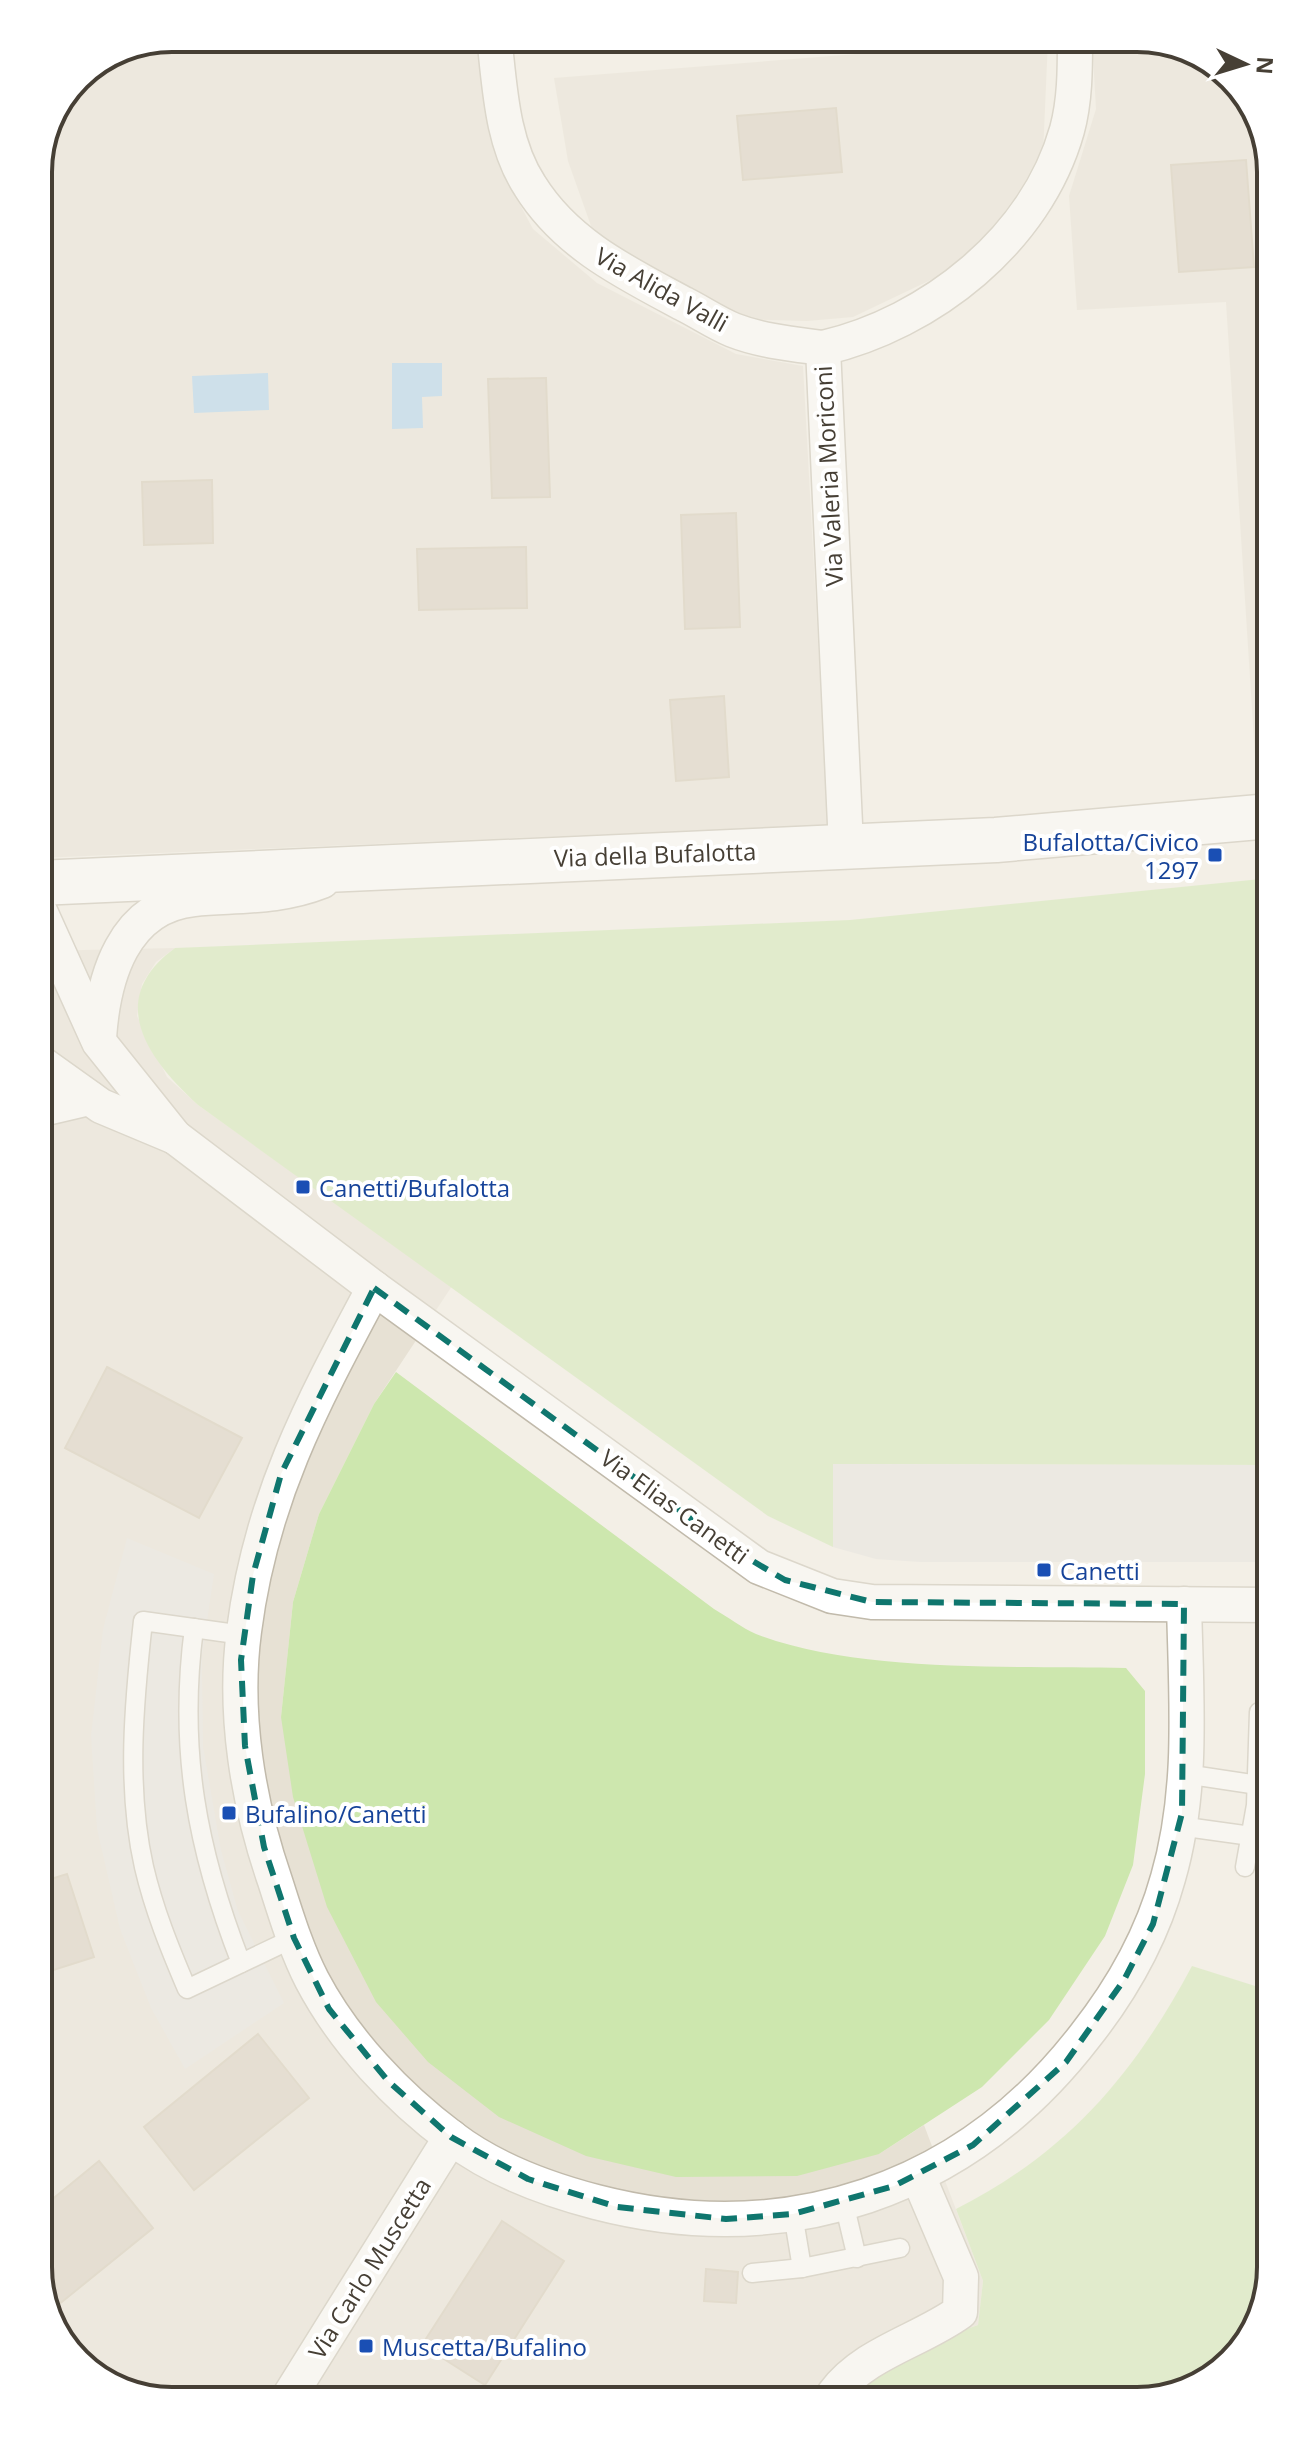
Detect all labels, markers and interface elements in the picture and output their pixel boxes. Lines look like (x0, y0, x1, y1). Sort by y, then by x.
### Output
north arrow (1205, 24, 1285, 104)
text: N (1250, 55, 1282, 75)
street label: Via Alida Valli (590, 239, 734, 339)
street label: Via Valeria Moriconi (806, 365, 850, 587)
place label: Bufalotta/Civico 1297 (1022, 825, 1199, 886)
street label: Via della Bufalotta (553, 834, 757, 874)
marker: Bufalotta/Civico 1297 (1206, 846, 1224, 864)
place label: Canetti/Bufalotta (319, 1171, 510, 1204)
marker: Canetti/Bufalotta (294, 1178, 312, 1196)
street label: Via Elias Canetti (594, 1441, 756, 1571)
place label: Canetti (1060, 1554, 1140, 1587)
marker: Canetti (1035, 1561, 1053, 1579)
place label: Bufalino/Canetti (245, 1797, 427, 1830)
marker: Bufalino/Canetti (220, 1804, 238, 1822)
street label: Via Carlo Muscetta (300, 2171, 438, 2365)
place label: Muscetta/Bufalino (382, 2330, 587, 2363)
marker: Muscetta/Bufalino (357, 2337, 375, 2355)

